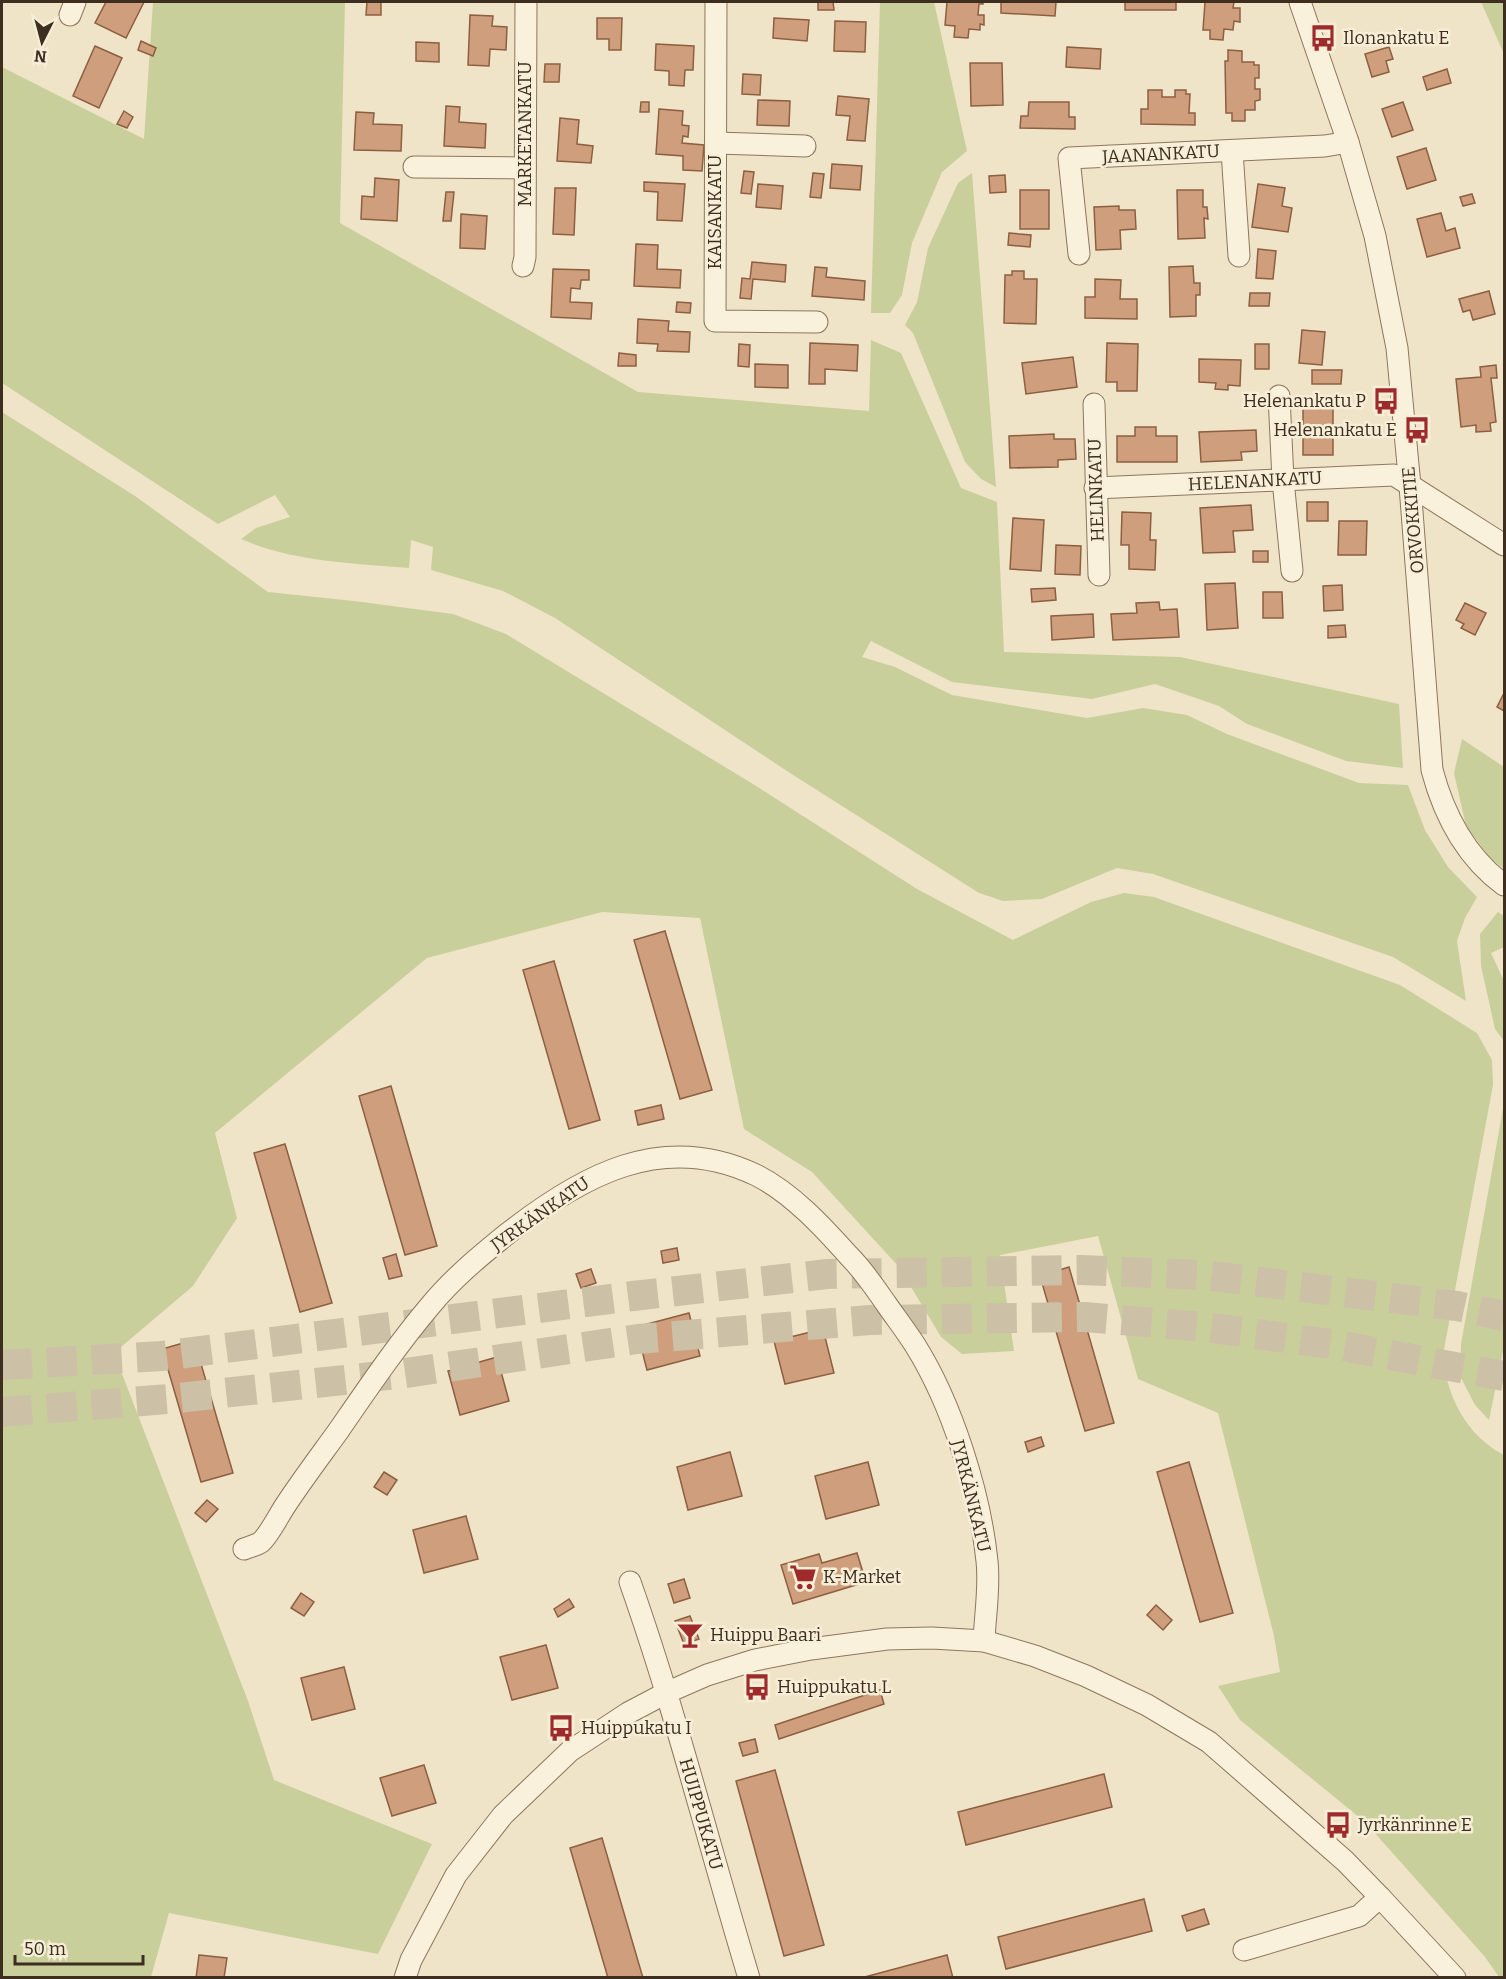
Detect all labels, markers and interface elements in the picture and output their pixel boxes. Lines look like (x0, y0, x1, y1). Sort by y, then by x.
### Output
north arrow (12, 12, 72, 72)
bus stop icon: Ilonankatu E (1308, 23, 1338, 53)
place label: Ilonankatu E (1343, 27, 1450, 49)
text: N (33, 46, 48, 67)
street label: MARKETANKATU (514, 61, 536, 207)
street label: JAANANKATU (1101, 140, 1220, 168)
street label: KAISANKATU (704, 154, 726, 270)
bus stop icon: Helenankatu P (1371, 386, 1401, 416)
place label: Helenankatu P (1243, 390, 1366, 412)
bus stop icon: Helenankatu E (1402, 415, 1432, 445)
place label: Helenankatu E (1273, 419, 1397, 441)
street label: HELINKATU (1083, 438, 1109, 542)
street label: HELENANKATU (1187, 466, 1323, 496)
street label: ORVOKKITIE (1397, 466, 1429, 574)
street label: JYRKÄNKATU (486, 1172, 594, 1257)
street label: JYRKÄNKATU (946, 1436, 996, 1555)
supermarket icon: K-Market (788, 1562, 818, 1592)
place label: K-Market (823, 1566, 902, 1588)
bar icon: Huippu Baari (675, 1620, 705, 1650)
place label: Huippu Baari (710, 1624, 821, 1646)
bus stop icon: Huippukatu L (742, 1672, 772, 1702)
place label: Huippukatu L (777, 1676, 891, 1698)
bus stop icon: Huippukatu I (546, 1713, 576, 1743)
place label: Huippukatu I (581, 1717, 692, 1739)
street label: HUIPPUKATU (675, 1755, 727, 1873)
bus stop icon: Jyrkänrinne E (1323, 1810, 1353, 1840)
place label: Jyrkänrinne E (1357, 1814, 1472, 1836)
scale bar (15, 1928, 142, 1966)
text: 50 m (24, 1938, 66, 1960)

